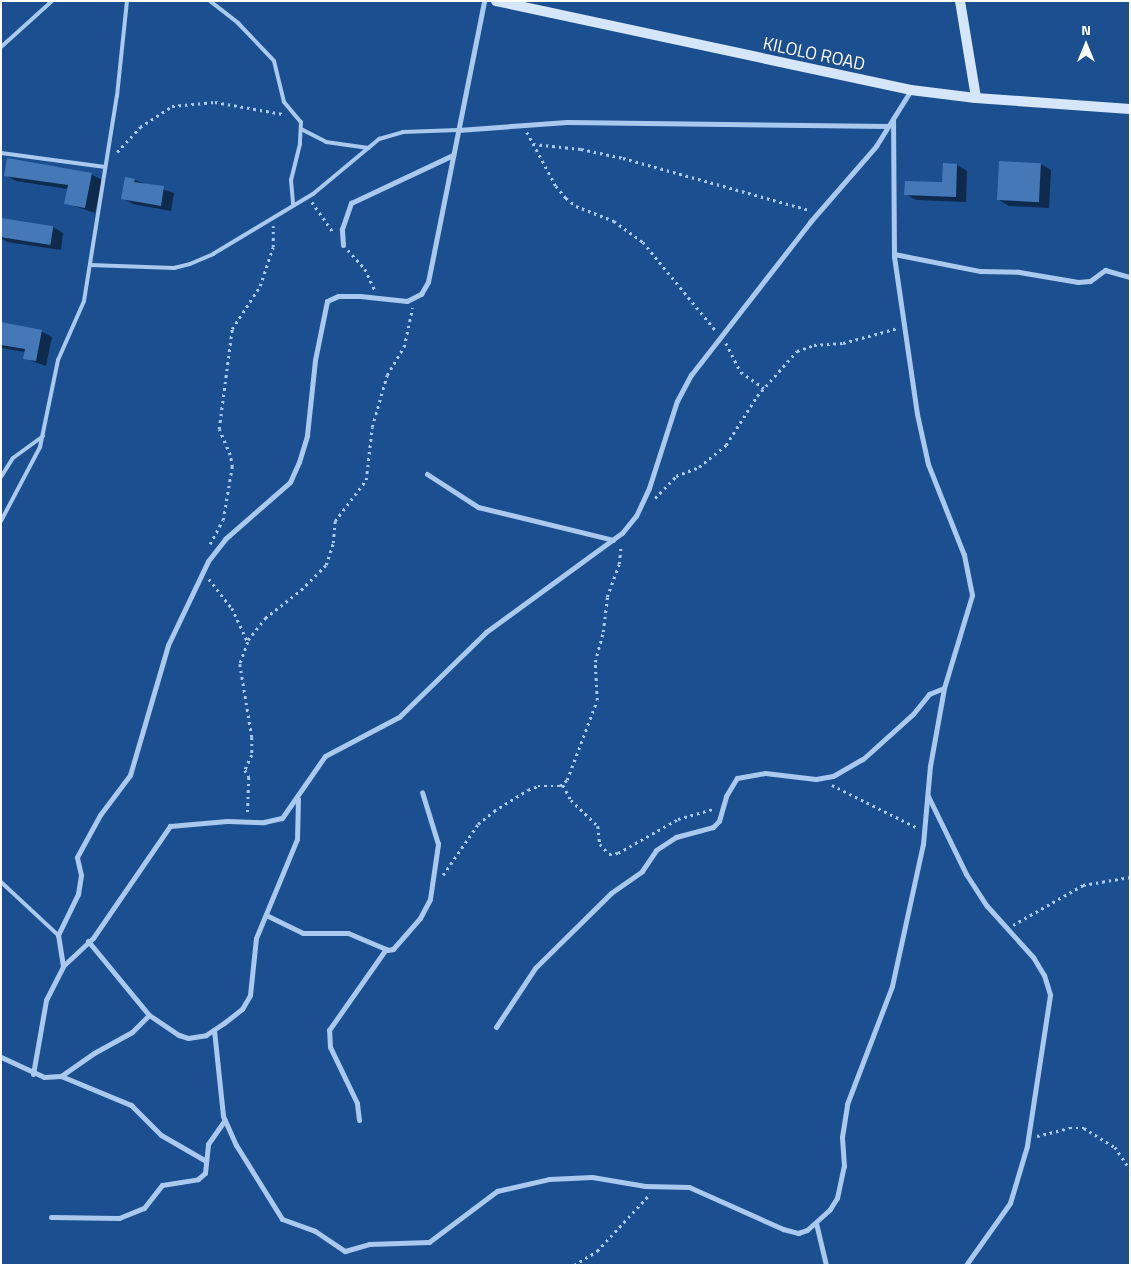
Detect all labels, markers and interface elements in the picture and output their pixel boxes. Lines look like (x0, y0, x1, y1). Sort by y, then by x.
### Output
text: N (1081, 19, 1091, 40)
north arrow (1061, 20, 1111, 70)
street label: KILOLO ROAD (761, 33, 867, 75)

